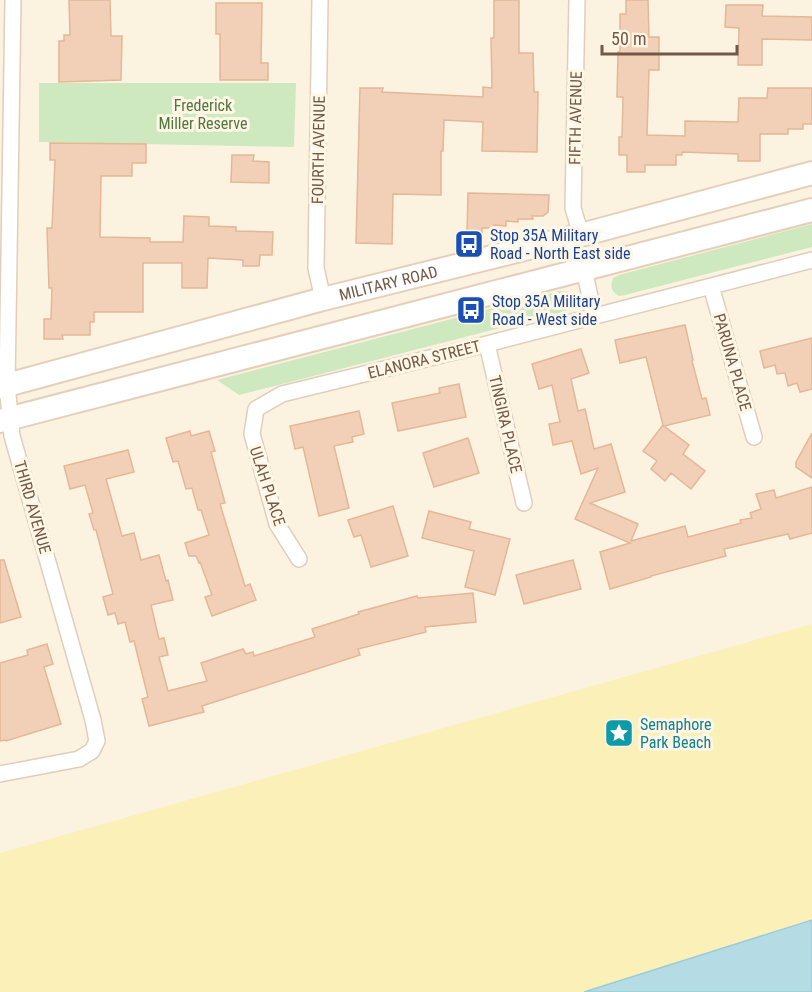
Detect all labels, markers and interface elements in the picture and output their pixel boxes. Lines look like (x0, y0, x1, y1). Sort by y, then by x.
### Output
scale bar (602, 18, 737, 56)
text: 50 m (611, 28, 646, 49)
street label: FIFTH AVENUE (565, 71, 586, 165)
park label: Frederick Miller Reserve (158, 96, 248, 133)
street label: FOURTH AVENUE (308, 96, 329, 204)
place label: Stop 35A Military Road - North East side (490, 226, 631, 263)
bus stop icon: Stop 35A Military Road - North East side (453, 228, 485, 260)
street label: MILITARY ROAD (337, 262, 440, 305)
place label: Stop 35A Military Road - West side (492, 292, 601, 329)
bus stop icon: Stop 35A Military Road - West side (455, 294, 487, 326)
street label: PARUNA PLACE (710, 311, 755, 413)
street label: ELANORA STREET (366, 336, 482, 383)
street label: TINGIRA PLACE (485, 373, 526, 475)
street label: ULAH PLACE (246, 444, 289, 528)
street label: THIRD AVENUE (10, 458, 55, 556)
place label: Semaphore Park Beach (640, 715, 711, 752)
place icon: Semaphore Park Beach (603, 717, 635, 749)

